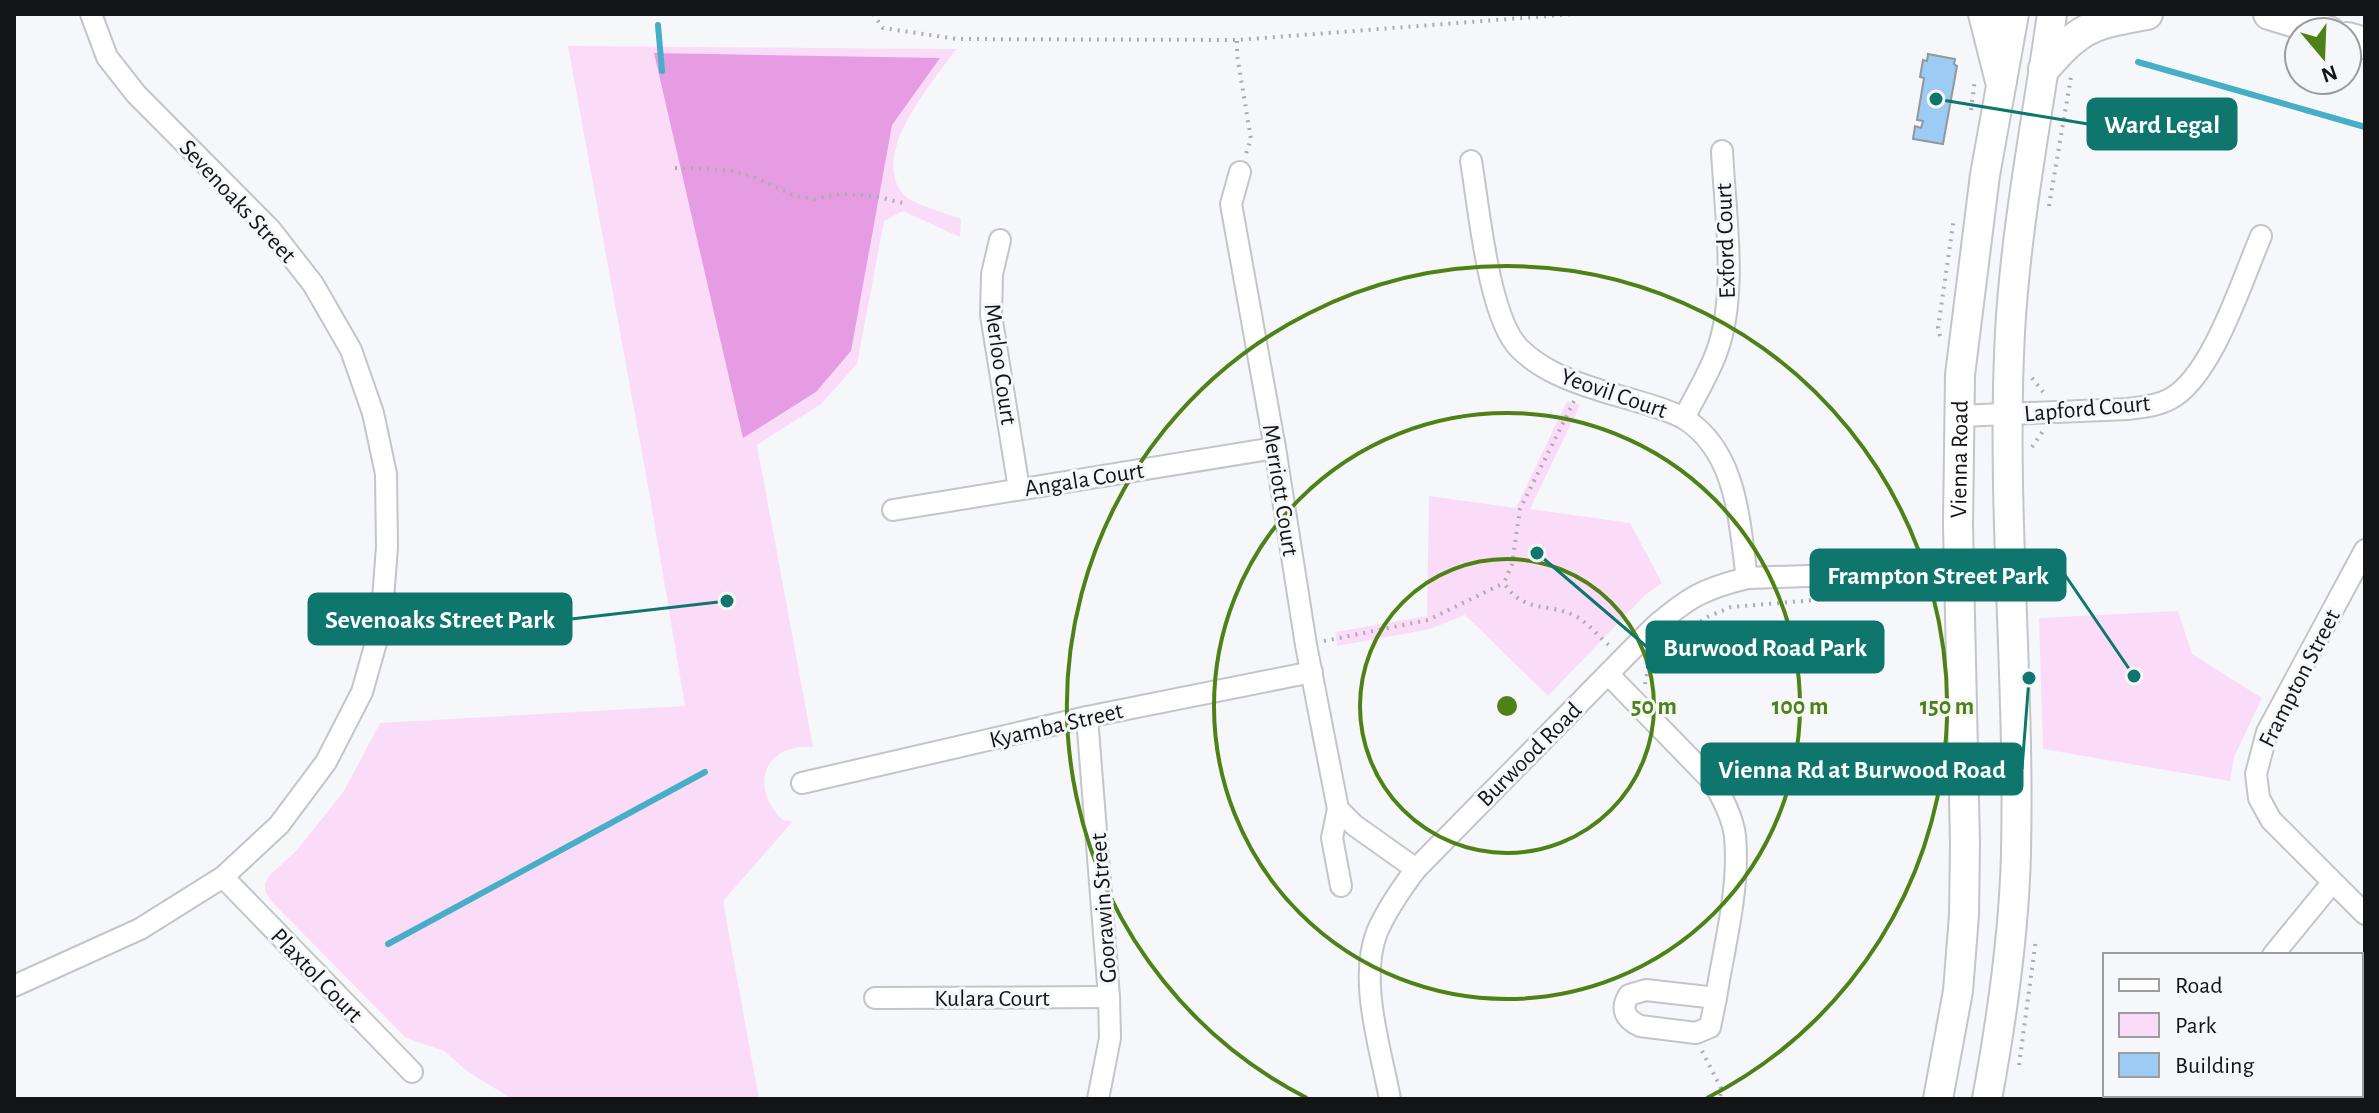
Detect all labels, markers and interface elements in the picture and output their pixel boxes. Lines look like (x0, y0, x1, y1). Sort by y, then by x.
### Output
north arrow (2283, 16, 2363, 96)
text: N (2318, 61, 2340, 87)
callout: Ward Legal (2088, 99, 2236, 149)
text: Ward Legal (2104, 112, 2220, 138)
street label: Sevenoaks Street (175, 136, 300, 268)
street label: Exford Court (1712, 182, 1740, 299)
street label: Merloo Court (980, 302, 1020, 427)
street label: Yeovil Court (1557, 365, 1670, 423)
street label: Lapford Court (2023, 391, 2151, 426)
street label: Vienna Road (1947, 400, 1973, 518)
street label: Merriott Court (1258, 423, 1302, 558)
street label: Angala Court (1023, 459, 1146, 501)
callout: Frampton Street Park (1811, 550, 2065, 600)
text: Frampton Street Park (1827, 563, 2049, 589)
callout: Sevenoaks Street Park (309, 594, 571, 644)
street label: Frampton Street (2255, 605, 2345, 751)
text: Sevenoaks Street Park (325, 607, 555, 633)
callout: Burwood Road Park (1647, 622, 1883, 672)
text: Burwood Road Park (1663, 635, 1867, 661)
centre of rings (1493, 692, 1521, 720)
text: 50 m (1631, 695, 1677, 719)
text: 100 m (1772, 695, 1828, 719)
text: 150 m (1920, 695, 1974, 719)
street label: Burwood Road (1473, 698, 1586, 811)
street label: Kyamba Street (987, 699, 1126, 753)
callout: Vienna Rd at Burwood Road (1702, 744, 2022, 794)
text: Vienna Rd at Burwood Road (1718, 757, 2006, 783)
street label: Goorawin Street (1087, 832, 1121, 984)
street label: Plaxtol Court (266, 924, 367, 1027)
legend (2103, 953, 2363, 1097)
text: Road (2175, 974, 2223, 998)
street label: Kulara Court (934, 987, 1050, 1011)
text: Park (2175, 1014, 2216, 1038)
text: Building (2175, 1054, 2254, 1078)

